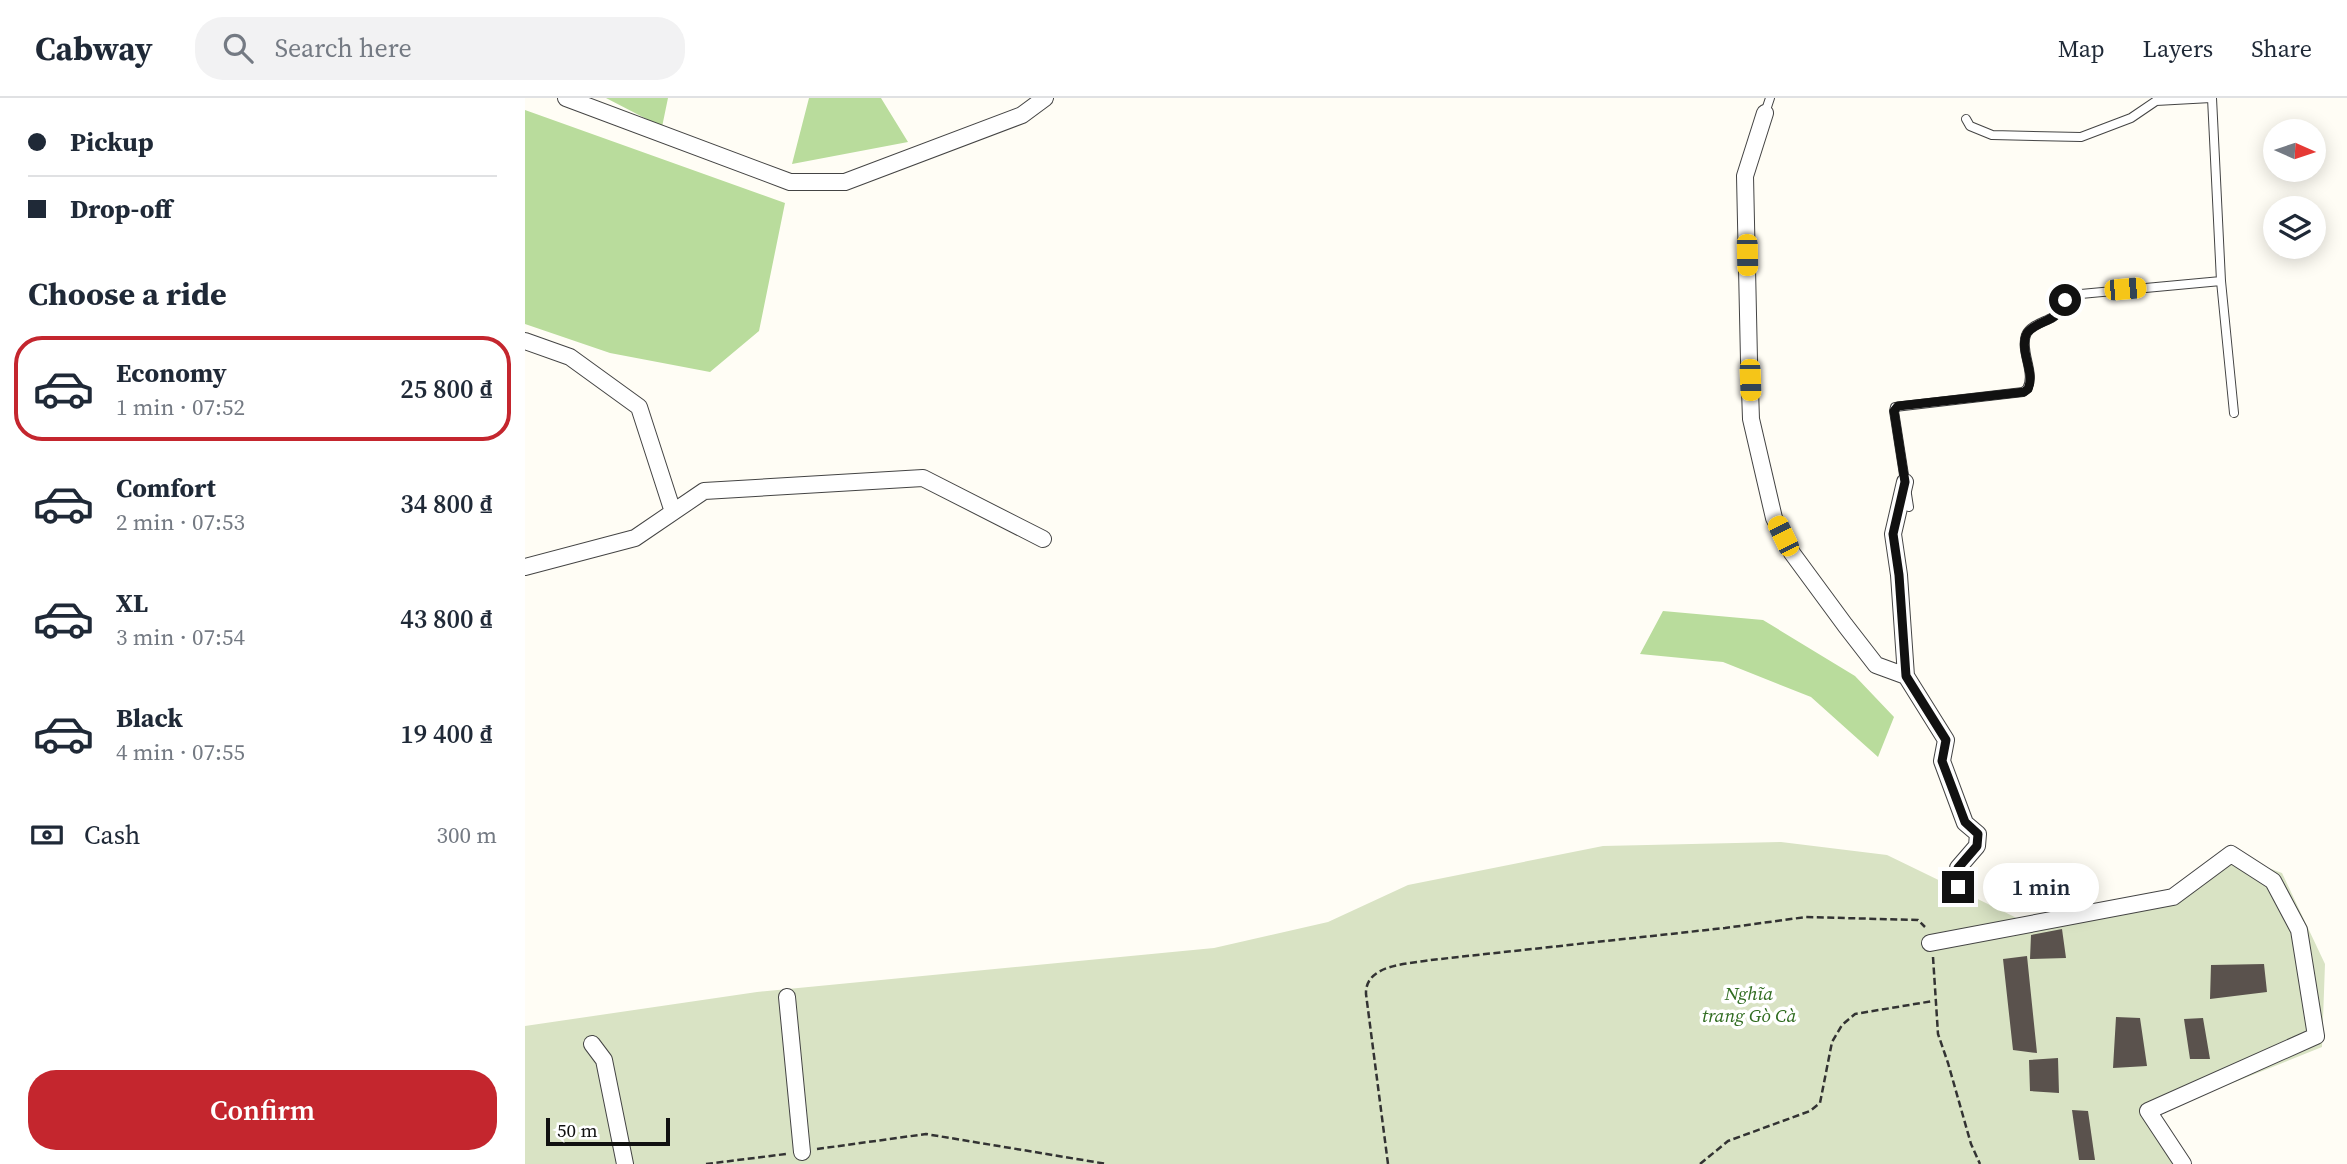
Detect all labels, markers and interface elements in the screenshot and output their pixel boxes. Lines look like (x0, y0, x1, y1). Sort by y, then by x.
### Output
search box (195, 17, 685, 80)
text: Cabway (35, 26, 153, 71)
icon: search (219, 29, 257, 67)
text: Search here (275, 30, 412, 66)
text: Map (2058, 32, 2105, 65)
text: Layers (2143, 32, 2213, 65)
text: Share (2251, 32, 2312, 65)
north arrow (2263, 119, 2326, 182)
map controls (2263, 119, 2326, 259)
text: Pickup (70, 124, 154, 160)
text: Drop-off (70, 191, 172, 227)
button: layers (2263, 196, 2326, 259)
car (1737, 234, 1758, 276)
text: Choose a ride (28, 272, 227, 316)
car (2104, 277, 2147, 301)
route start (2049, 284, 2081, 316)
text: Economy (116, 355, 227, 391)
icon: car (32, 357, 95, 420)
car (1739, 359, 1762, 401)
text: 25 800 ₫ (400, 371, 493, 407)
text: 1 min · 07:52 (116, 391, 245, 423)
text: Comfort (116, 470, 216, 506)
icon: car (32, 472, 95, 535)
text: 34 800 ₫ (400, 486, 493, 522)
text: 2 min · 07:53 (116, 506, 245, 538)
car (1765, 513, 1802, 559)
text: XL (116, 585, 148, 621)
icon: car (32, 587, 95, 650)
text: 43 800 ₫ (400, 601, 493, 637)
text: 3 min · 07:54 (116, 621, 245, 653)
text: Black (116, 700, 183, 736)
icon: car (32, 702, 95, 765)
text: 19 400 ₫ (400, 716, 493, 752)
text: 4 min · 07:55 (116, 736, 245, 768)
icon: cash (28, 816, 66, 854)
text: Cash (84, 817, 140, 853)
text: 300 m (436, 819, 497, 851)
callout: 1 min (1983, 862, 2098, 912)
route end (1942, 871, 1974, 903)
text: 1 min (2011, 871, 2071, 903)
park label: Nghĩa trang Gò Cà (1702, 980, 1796, 1028)
button: Confirm (28, 1070, 497, 1150)
scale bar (546, 1115, 670, 1147)
text: 50 m (557, 1117, 598, 1143)

